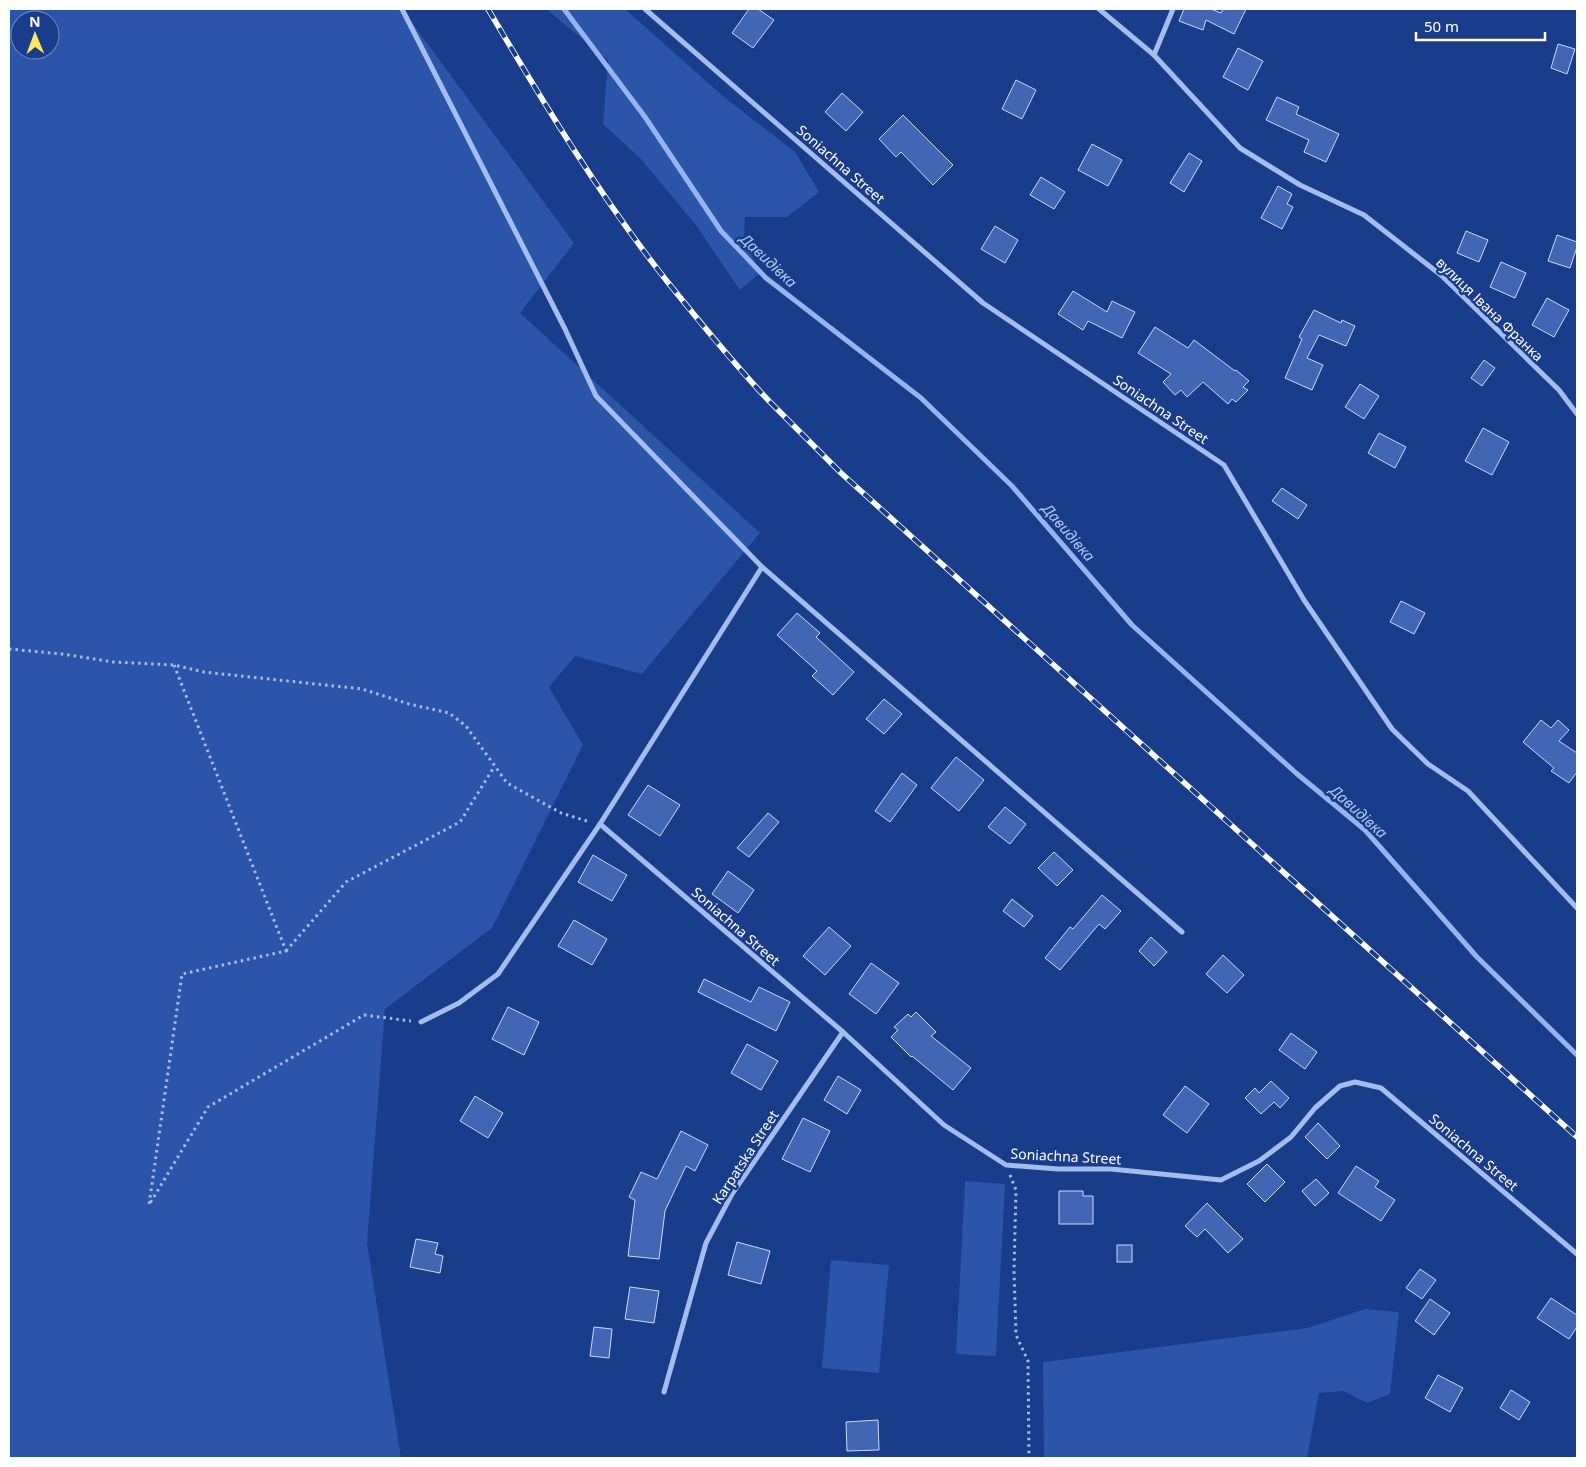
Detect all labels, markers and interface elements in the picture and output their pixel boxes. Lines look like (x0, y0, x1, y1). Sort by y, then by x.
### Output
north arrow (10, 10, 60, 60)
scale bar (1416, 10, 1545, 42)
text: N (29, 12, 41, 31)
text: 50 m (1424, 16, 1459, 36)
street label: Soniachna Street (793, 120, 889, 208)
water label: Давидівка (735, 227, 802, 292)
street label: вулиця Івана Франка (1432, 253, 1548, 365)
street label: Soniachna Street (1110, 370, 1212, 448)
water label: Давидівка (1037, 497, 1100, 566)
water label: Давидівка (1324, 779, 1392, 842)
street label: Soniachna Street (688, 882, 784, 970)
street label: Karpatska Street (707, 1106, 783, 1208)
street label: Soniachna Street (1425, 1109, 1523, 1195)
street label: Soniachna Street (1010, 1144, 1122, 1168)

